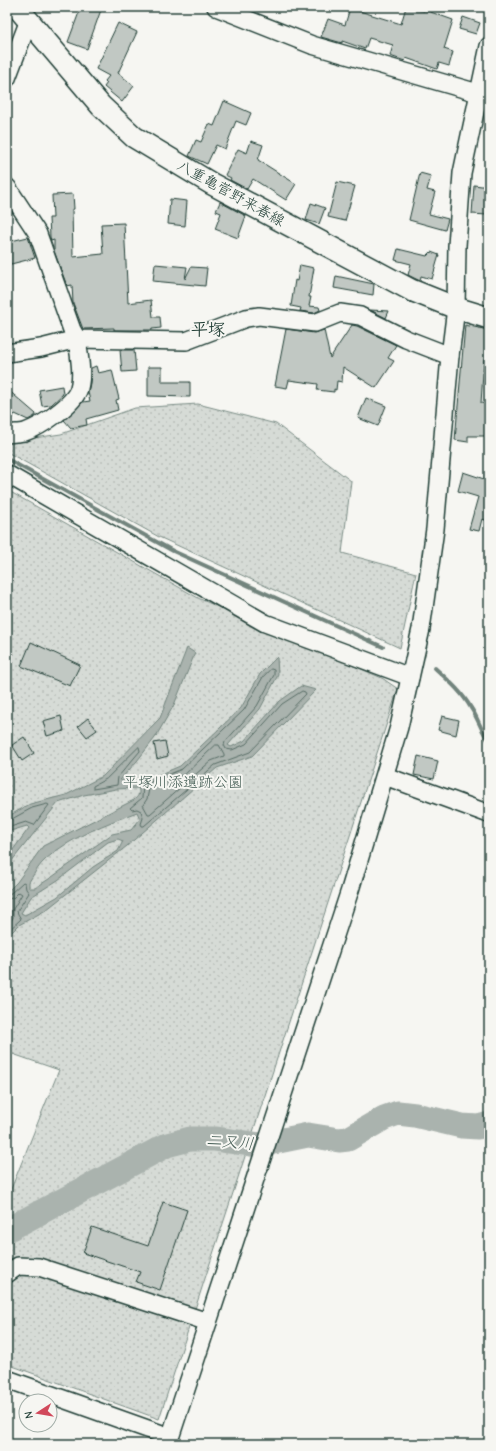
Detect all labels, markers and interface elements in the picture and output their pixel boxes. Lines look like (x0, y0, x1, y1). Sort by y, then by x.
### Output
street label: 八重亀菅野来春線 (174, 156, 288, 230)
district label: 平塚 (191, 320, 225, 339)
park label: 平塚川添遺跡公園 (123, 773, 243, 791)
water label: 二又川 (205, 1131, 255, 1153)
north arrow (18, 1393, 58, 1433)
text: N (22, 1410, 36, 1420)

